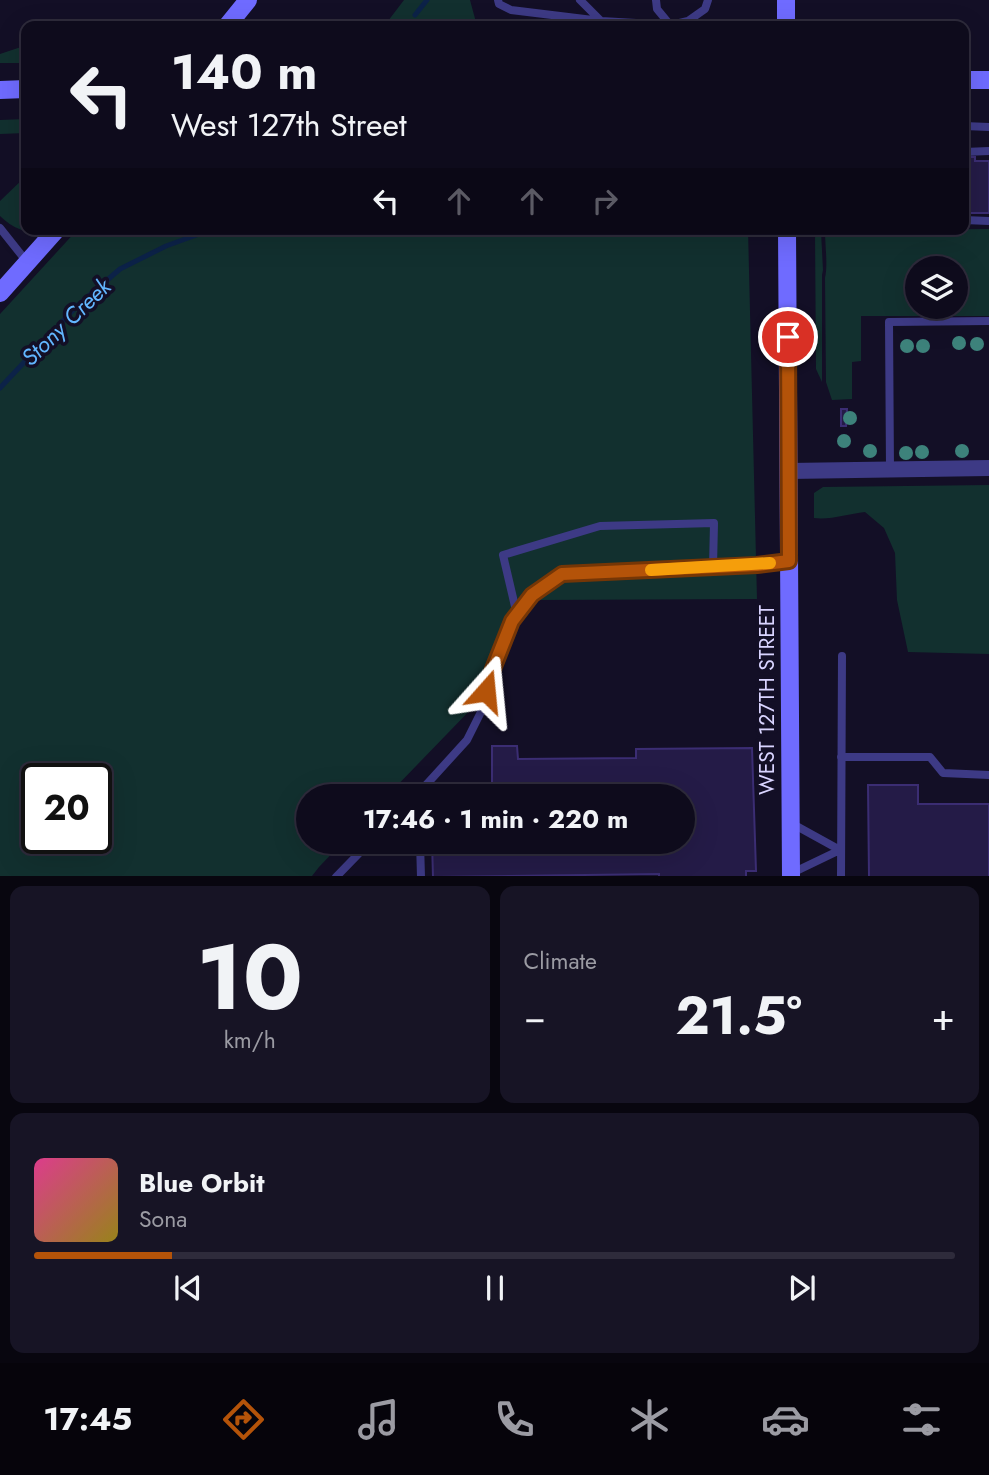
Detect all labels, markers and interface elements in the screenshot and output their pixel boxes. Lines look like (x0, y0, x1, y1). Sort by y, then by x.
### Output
text: 140 m (171, 37, 317, 107)
icon: left (56, 49, 147, 140)
text: West 127th Street (171, 102, 407, 148)
icon: left (367, 182, 405, 220)
icon: ahead (440, 182, 478, 220)
icon: ahead (513, 182, 551, 220)
icon: right (586, 182, 624, 220)
map controls (905, 256, 968, 319)
button: layers (905, 256, 968, 319)
water label: Stony Creek (13, 270, 119, 374)
pin (758, 307, 818, 367)
icon: arrive (769, 318, 807, 356)
street label: WEST 127TH STREET (752, 605, 782, 795)
position arrow (449, 654, 523, 728)
speed limit sign: 20 (21, 763, 112, 854)
text: 17:46 · 1 min · 220 m (363, 800, 628, 838)
text: 10 (196, 912, 303, 1043)
text: Climate (524, 944, 597, 978)
text: 21.5° (676, 978, 802, 1054)
text: − (524, 989, 546, 1044)
text: + (932, 989, 955, 1044)
text: km/h (224, 1023, 276, 1057)
text: Blue Orbit (139, 1164, 264, 1202)
text: Sona (139, 1202, 187, 1236)
icon: previous (169, 1269, 207, 1307)
icon: pause (476, 1269, 514, 1307)
icon: next (783, 1269, 821, 1307)
icon: directions (219, 1395, 268, 1444)
icon: music (354, 1395, 403, 1444)
icon: phone (490, 1395, 539, 1444)
icon: climate (625, 1395, 674, 1444)
icon: car (761, 1395, 810, 1444)
icon: filters (897, 1395, 946, 1444)
text: 17:45 (43, 1396, 132, 1442)

